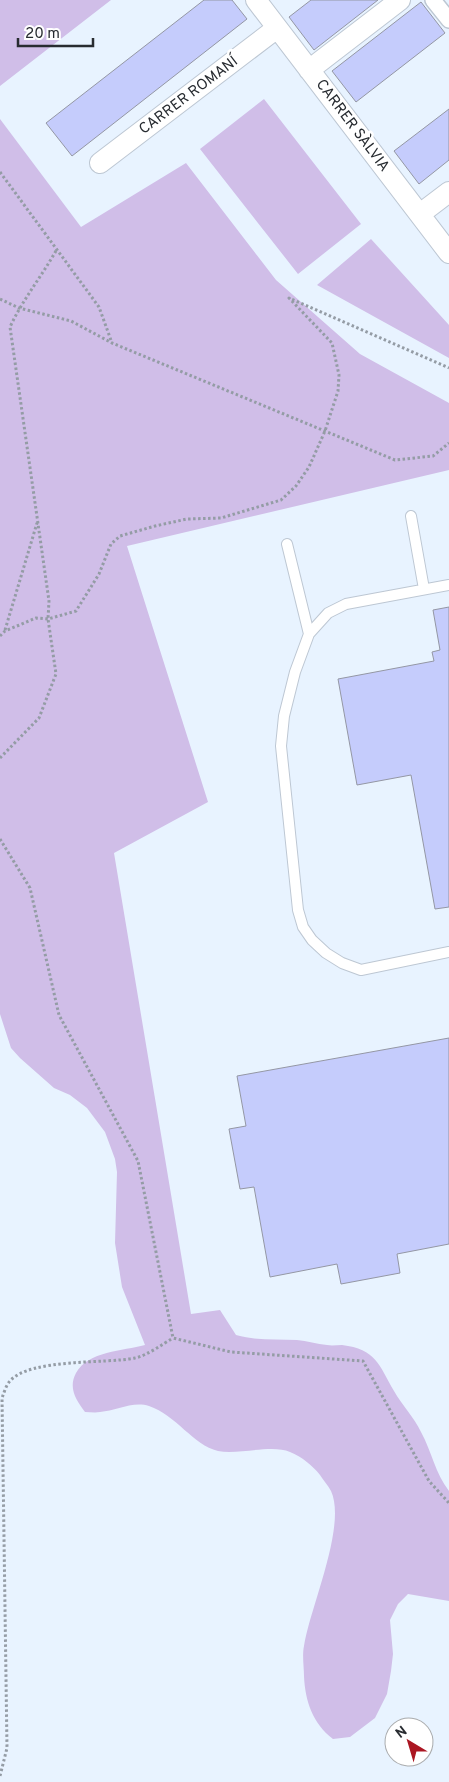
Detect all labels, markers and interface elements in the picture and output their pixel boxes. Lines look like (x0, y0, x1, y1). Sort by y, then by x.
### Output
scale bar (18, 15, 92, 47)
text: 20 m (25, 25, 60, 44)
street label: CARRER ROMANÍ (135, 51, 244, 139)
street label: CARRER SÀLVIA (311, 75, 394, 176)
north arrow (384, 1717, 434, 1767)
text: N (393, 1723, 411, 1743)

